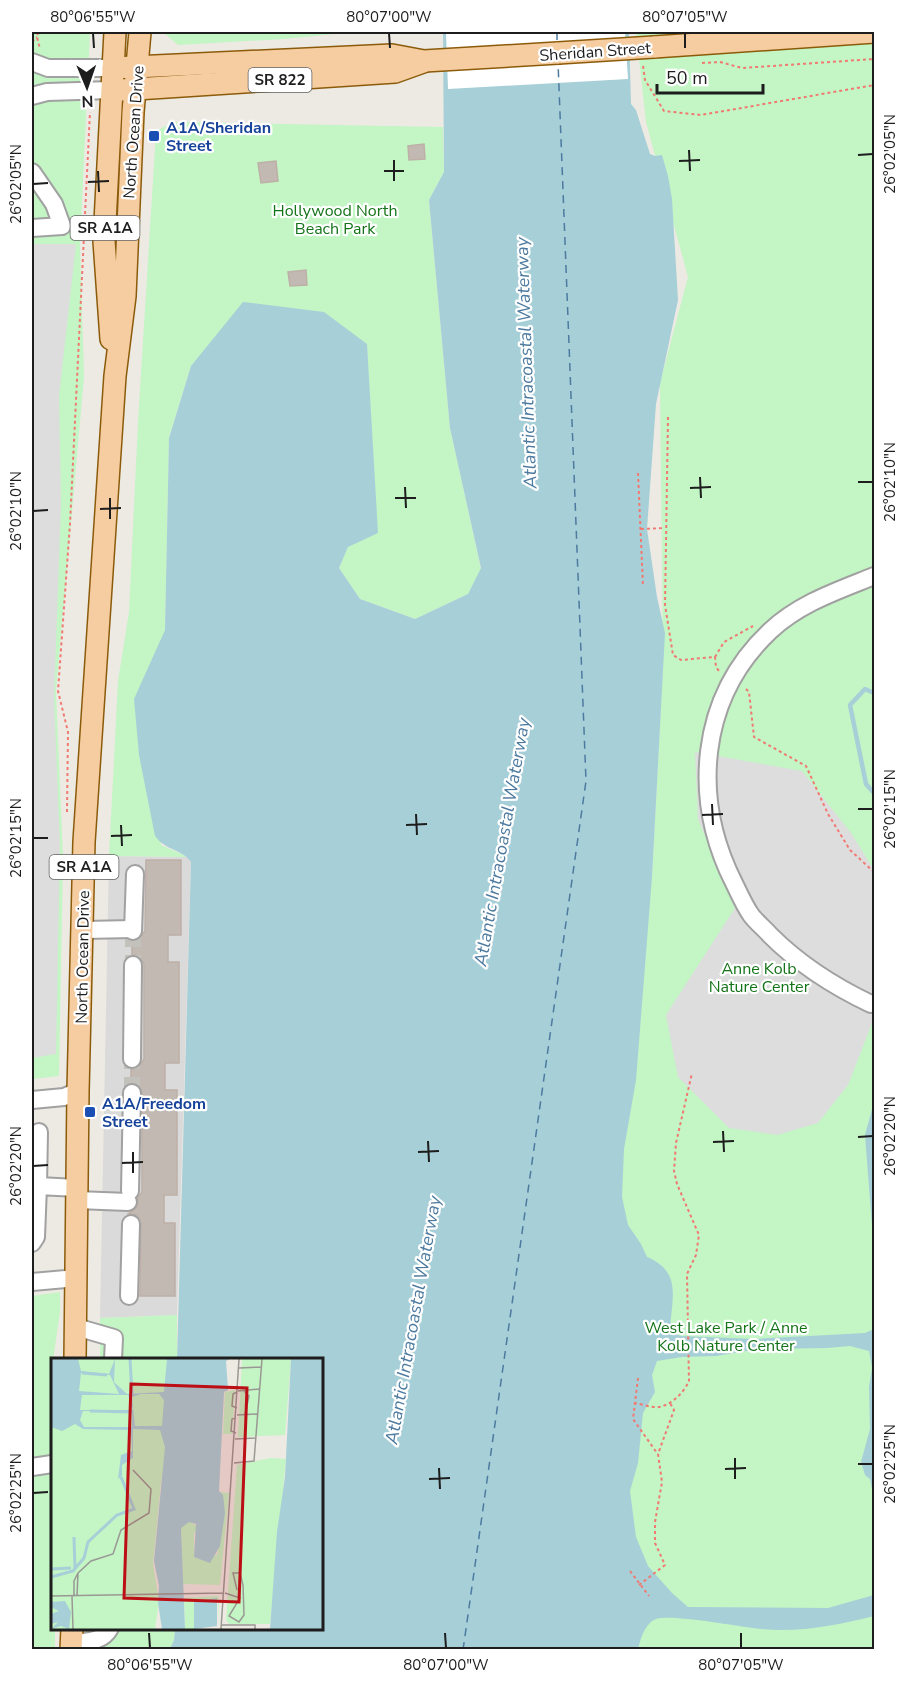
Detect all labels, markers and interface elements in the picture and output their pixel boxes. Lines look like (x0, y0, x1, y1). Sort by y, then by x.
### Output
text: 80°06'55"W (50, 7, 136, 27)
text: 80°07'00"W (346, 7, 432, 27)
text: 80°07'05"W (642, 7, 728, 27)
street label: Sheridan Street (539, 37, 652, 67)
north arrow (57, 57, 117, 117)
scale bar (657, 57, 764, 95)
street label: North Ocean Drive (118, 65, 150, 199)
text: 50 m (666, 66, 708, 90)
road number: SR 822 (248, 68, 312, 92)
text: N (81, 90, 94, 112)
text: 26°02'05"N (880, 114, 900, 194)
place label: A1A/Sheridan Street (166, 117, 271, 157)
marker: A1A/Sheridan Street (147, 129, 161, 143)
text: 26°02'05"N (6, 144, 26, 224)
park label: Hollywood North Beach Park (272, 200, 398, 240)
road number: SR A1A (70, 216, 140, 240)
water label: Atlantic Intracoastal Waterway (510, 236, 542, 490)
text: 26°02'10"N (880, 442, 900, 522)
text: 26°02'10"N (6, 471, 26, 551)
water label: Atlantic Intracoastal Waterway (468, 715, 536, 969)
text: 26°02'15"N (880, 769, 900, 849)
text: 26°02'15"N (6, 798, 26, 878)
road number: SR A1A (50, 855, 118, 879)
street label: North Ocean Drive (71, 890, 95, 1024)
park label: Anne Kolb Nature Center (709, 958, 810, 998)
place label: A1A/Freedom Street (102, 1093, 206, 1133)
text: 26°02'20"N (880, 1096, 900, 1176)
marker: A1A/Freedom Street (83, 1105, 97, 1119)
text: 26°02'20"N (6, 1126, 26, 1206)
water label: Atlantic Intracoastal Waterway (379, 1193, 447, 1447)
park label: West Lake Park / Anne Kolb Nature Center (644, 1317, 808, 1357)
inset map (51, 1358, 322, 1630)
text: 26°02'25"N (880, 1424, 900, 1504)
text: 26°02'25"N (6, 1453, 26, 1533)
text: 80°06'55"W (107, 1655, 193, 1675)
text: 80°07'00"W (403, 1655, 489, 1675)
text: 80°07'05"W (698, 1655, 784, 1675)

